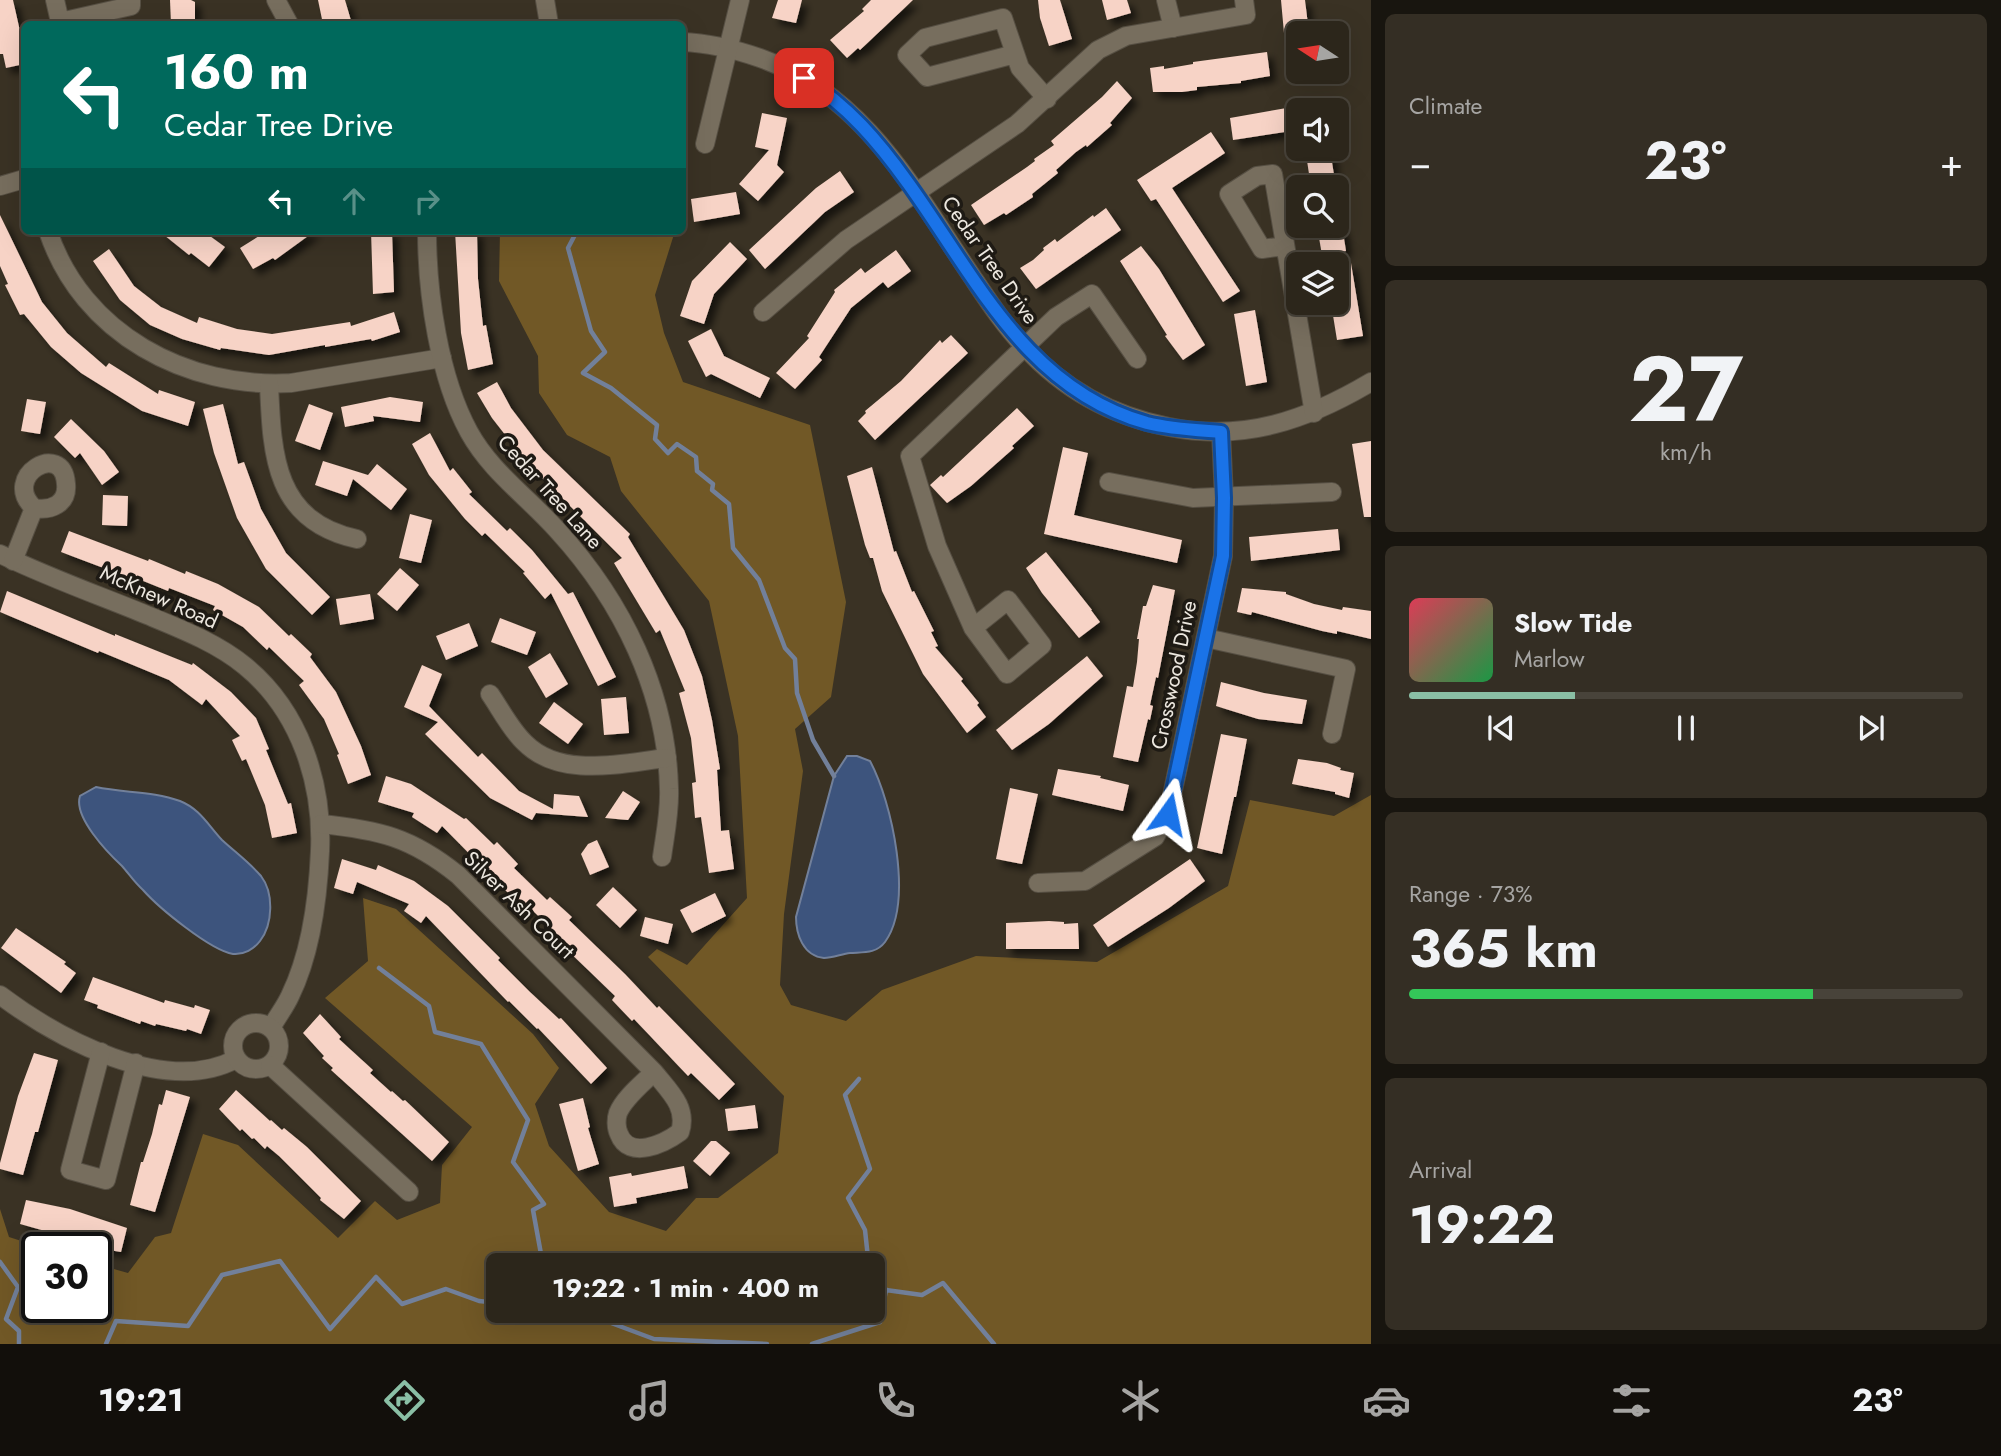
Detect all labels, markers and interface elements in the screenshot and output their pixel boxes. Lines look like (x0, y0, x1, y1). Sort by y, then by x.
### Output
north arrow (1286, 21, 1349, 84)
map controls (1286, 21, 1349, 315)
text: 160 m (164, 37, 309, 107)
pin (774, 48, 834, 108)
icon: left (49, 49, 140, 140)
icon: arrive (785, 59, 823, 97)
text: Climate (1409, 89, 1482, 123)
button: sound (1286, 98, 1349, 161)
text: Cedar Tree Drive (164, 102, 393, 148)
text: 23° (1645, 123, 1726, 199)
text: − (1409, 135, 1431, 190)
text: + (1940, 135, 1963, 190)
button: search (1286, 175, 1349, 238)
icon: left (262, 182, 300, 220)
icon: ahead (335, 182, 373, 220)
icon: right (408, 182, 446, 220)
street label: Cedar Tree Drive (935, 190, 1046, 330)
button: layers (1286, 252, 1349, 315)
text: 27 (1629, 324, 1743, 455)
street label: Cedar Tree Lane (490, 428, 610, 556)
text: km/h (1660, 435, 1712, 469)
street label: McKnew Road (95, 558, 223, 636)
street label: Crosswood Drive (1144, 598, 1204, 752)
text: Slow Tide (1514, 604, 1633, 642)
text: Marlow (1514, 642, 1585, 676)
icon: previous (1482, 709, 1520, 747)
icon: pause (1667, 709, 1705, 747)
icon: next (1852, 709, 1890, 747)
position arrow (1131, 777, 1205, 851)
street label: Silver Ash Court (457, 844, 581, 966)
text: Range · 73% (1409, 877, 1533, 911)
text: 365 km (1409, 911, 1598, 987)
text: Arrival (1409, 1153, 1472, 1187)
text: 19:22 (1409, 1187, 1555, 1263)
speed limit sign: 30 (21, 1232, 112, 1323)
text: 19:22 · 1 min · 400 m (552, 1269, 819, 1307)
icon: directions (380, 1376, 429, 1425)
icon: music (625, 1376, 674, 1425)
icon: phone (871, 1376, 920, 1425)
icon: climate (1116, 1376, 1165, 1425)
icon: car (1362, 1376, 1411, 1425)
icon: filters (1607, 1376, 1656, 1425)
text: 19:21 (98, 1377, 183, 1423)
text: 23° (1852, 1377, 1903, 1423)

